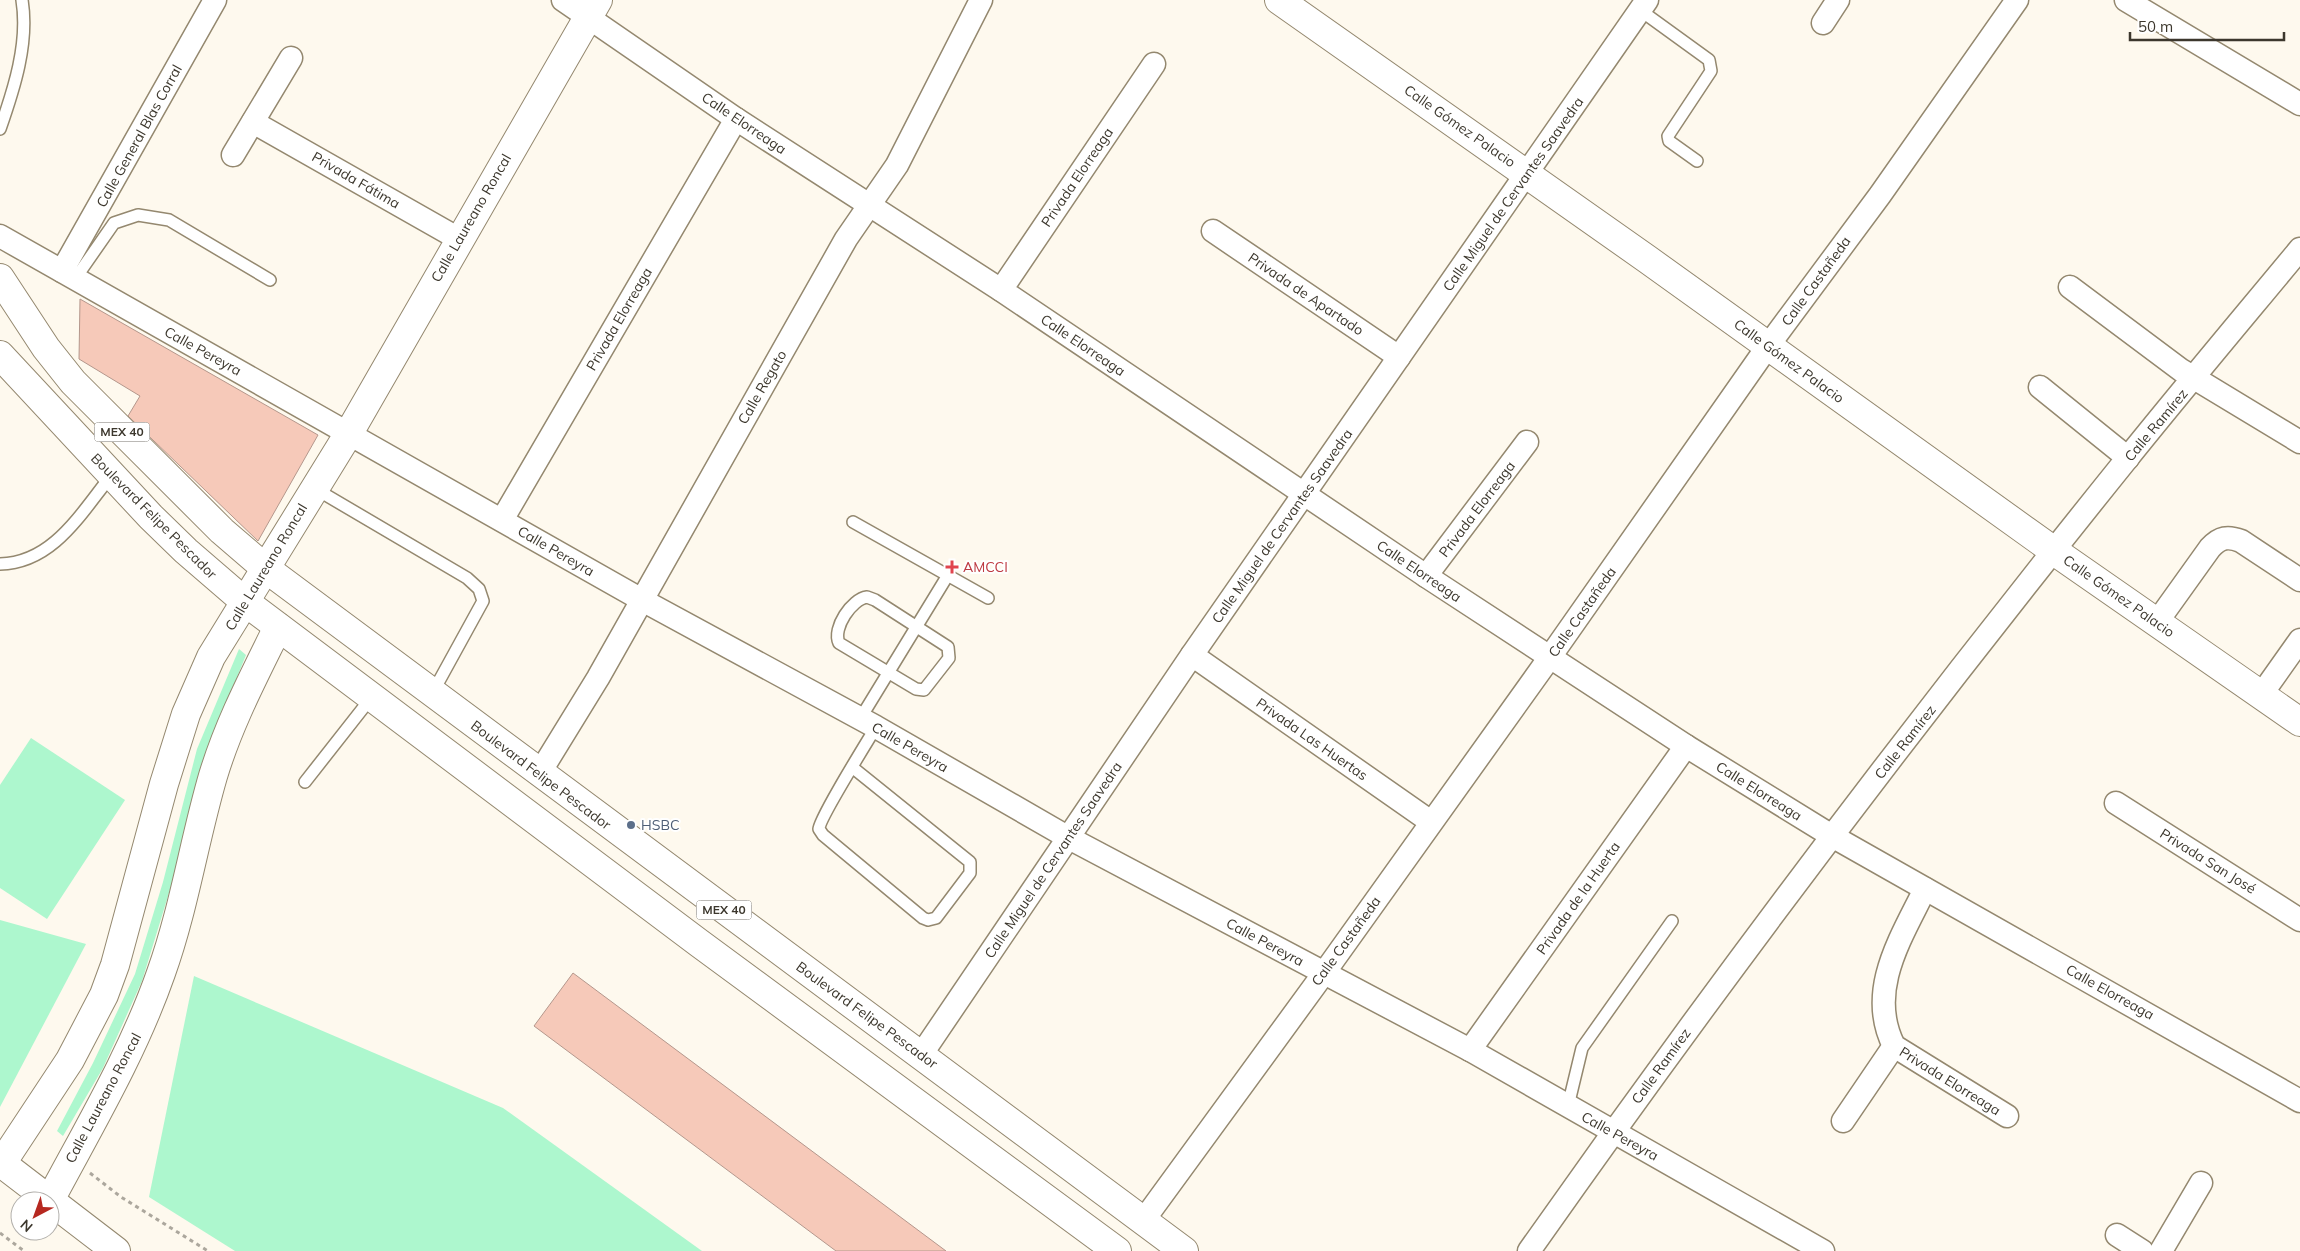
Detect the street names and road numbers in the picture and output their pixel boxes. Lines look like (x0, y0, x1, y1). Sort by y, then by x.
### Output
street label: Calle General Blas Corral (92, 61, 186, 211)
street label: Calle Gómez Palacio (1401, 81, 1519, 171)
street label: Calle Elorreaga (698, 88, 790, 158)
street label: Calle Miguel de Cervantes Saavedra (1439, 93, 1587, 295)
street label: Privada Elorreaga (1037, 124, 1117, 230)
street label: Privada Fátima (309, 148, 403, 212)
street label: Calle Laureano Roncal (427, 151, 515, 285)
street label: Calle Castañeda (1777, 233, 1855, 329)
street label: Privada de Apartado (1245, 249, 1367, 339)
street label: Privada Elorreaga (582, 264, 656, 374)
street label: Calle Elorreaga (1037, 310, 1129, 380)
street label: Calle Gómez Palacio (1730, 315, 1848, 407)
street label: Calle Pereyra (161, 322, 245, 380)
street label: Calle Regato (734, 347, 790, 427)
street label: Calle Ramírez (2120, 385, 2192, 465)
road number: MEX 40 (94, 422, 150, 442)
street label: Calle Miguel de Cervantes Saavedra (1208, 425, 1356, 627)
street label: Boulevard Felipe Pescador (87, 449, 221, 583)
street label: Privada Elorreaga (1435, 457, 1519, 561)
street label: Calle Laureano Roncal (221, 500, 311, 634)
street label: Calle Pereyra (514, 522, 598, 580)
street label: Calle Elorreaga (1373, 536, 1465, 606)
street label: Calle Gómez Palacio (2060, 551, 2178, 641)
street label: Calle Castañeda (1544, 563, 1620, 661)
street label: Privada Las Huertas (1253, 694, 1371, 784)
street label: Calle Ramírez (1870, 701, 1940, 783)
street label: Boulevard Felipe Pescador (467, 716, 615, 834)
street label: Calle Pereyra (868, 718, 952, 776)
street label: Calle Elorreaga (1713, 757, 1805, 825)
street label: Calle Miguel de Cervantes Saavedra (980, 758, 1126, 962)
street label: Privada San José (2157, 824, 2259, 898)
street label: Privada de la Huerta (1532, 838, 1624, 958)
street label: Calle Castañeda (1307, 893, 1385, 989)
road number: MEX 40 (696, 900, 752, 920)
street label: Calle Pereyra (1223, 914, 1307, 970)
street label: Boulevard Felipe Pescador (793, 958, 942, 1073)
street label: Calle Elorreaga (2063, 960, 2157, 1024)
street label: Calle Ramírez (1627, 1025, 1695, 1107)
street label: Calle Laureano Roncal (61, 1030, 145, 1166)
street label: Privada Elorreaga (1896, 1043, 2004, 1119)
street label: Calle Pereyra (1578, 1107, 1662, 1165)

